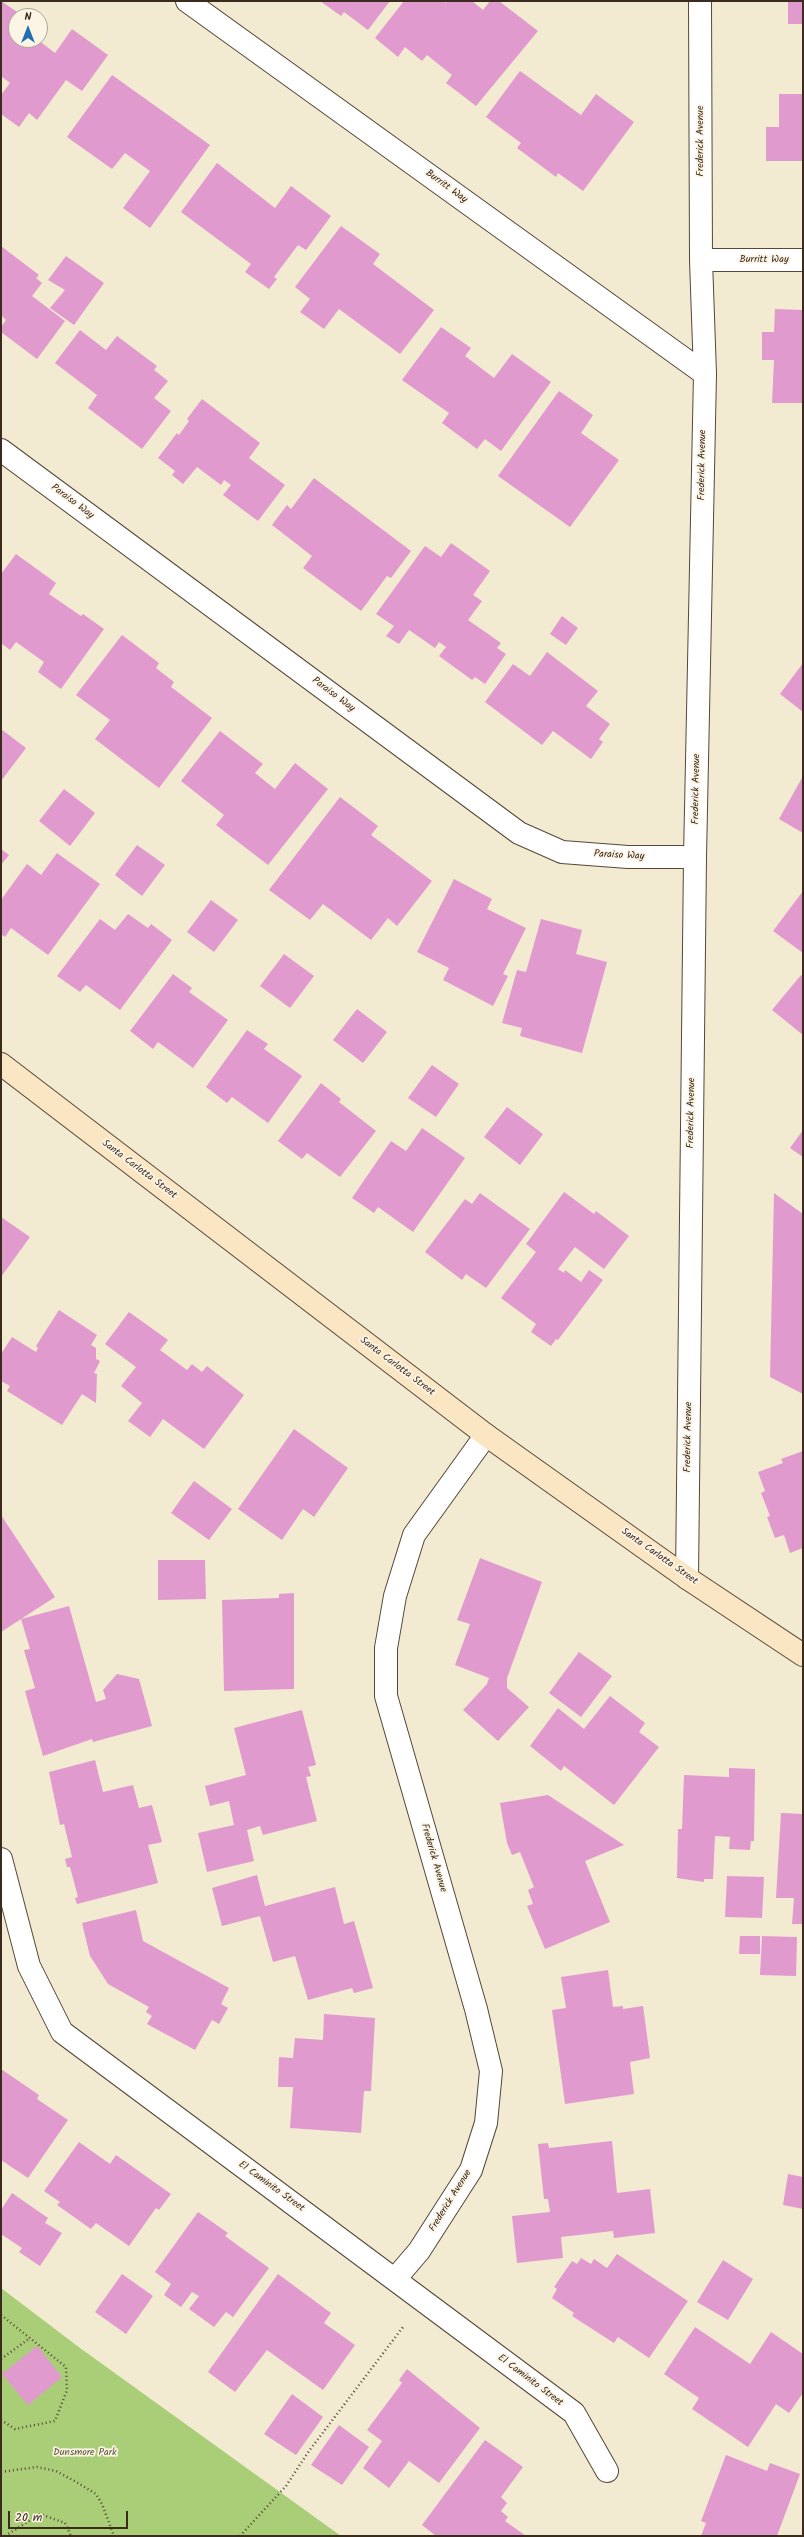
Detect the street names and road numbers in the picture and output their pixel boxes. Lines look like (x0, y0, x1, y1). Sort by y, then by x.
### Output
street label: Frederick Avenue (695, 106, 707, 176)
street label: Burritt Way (423, 168, 469, 206)
street label: Burritt Way (739, 254, 789, 266)
street label: Frederick Avenue (696, 429, 710, 501)
street label: Paraiso Way (48, 482, 96, 522)
street label: Paraiso Way (309, 675, 357, 715)
street label: Frederick Avenue (690, 753, 704, 825)
street label: Paraiso Way (593, 849, 645, 863)
street label: Frederick Avenue (685, 1077, 699, 1149)
street label: Santa Carlotta Street (99, 1138, 179, 1202)
street label: Santa Carlotta Street (357, 1335, 437, 1399)
street label: Frederick Avenue (682, 1401, 696, 1473)
street label: Santa Carlotta Street (618, 1526, 700, 1588)
street label: Frederick Avenue (417, 1822, 449, 1894)
street label: El Caminito Street (236, 2159, 306, 2215)
street label: Frederick Avenue (427, 2168, 475, 2234)
street label: El Caminito Street (495, 2352, 565, 2410)

